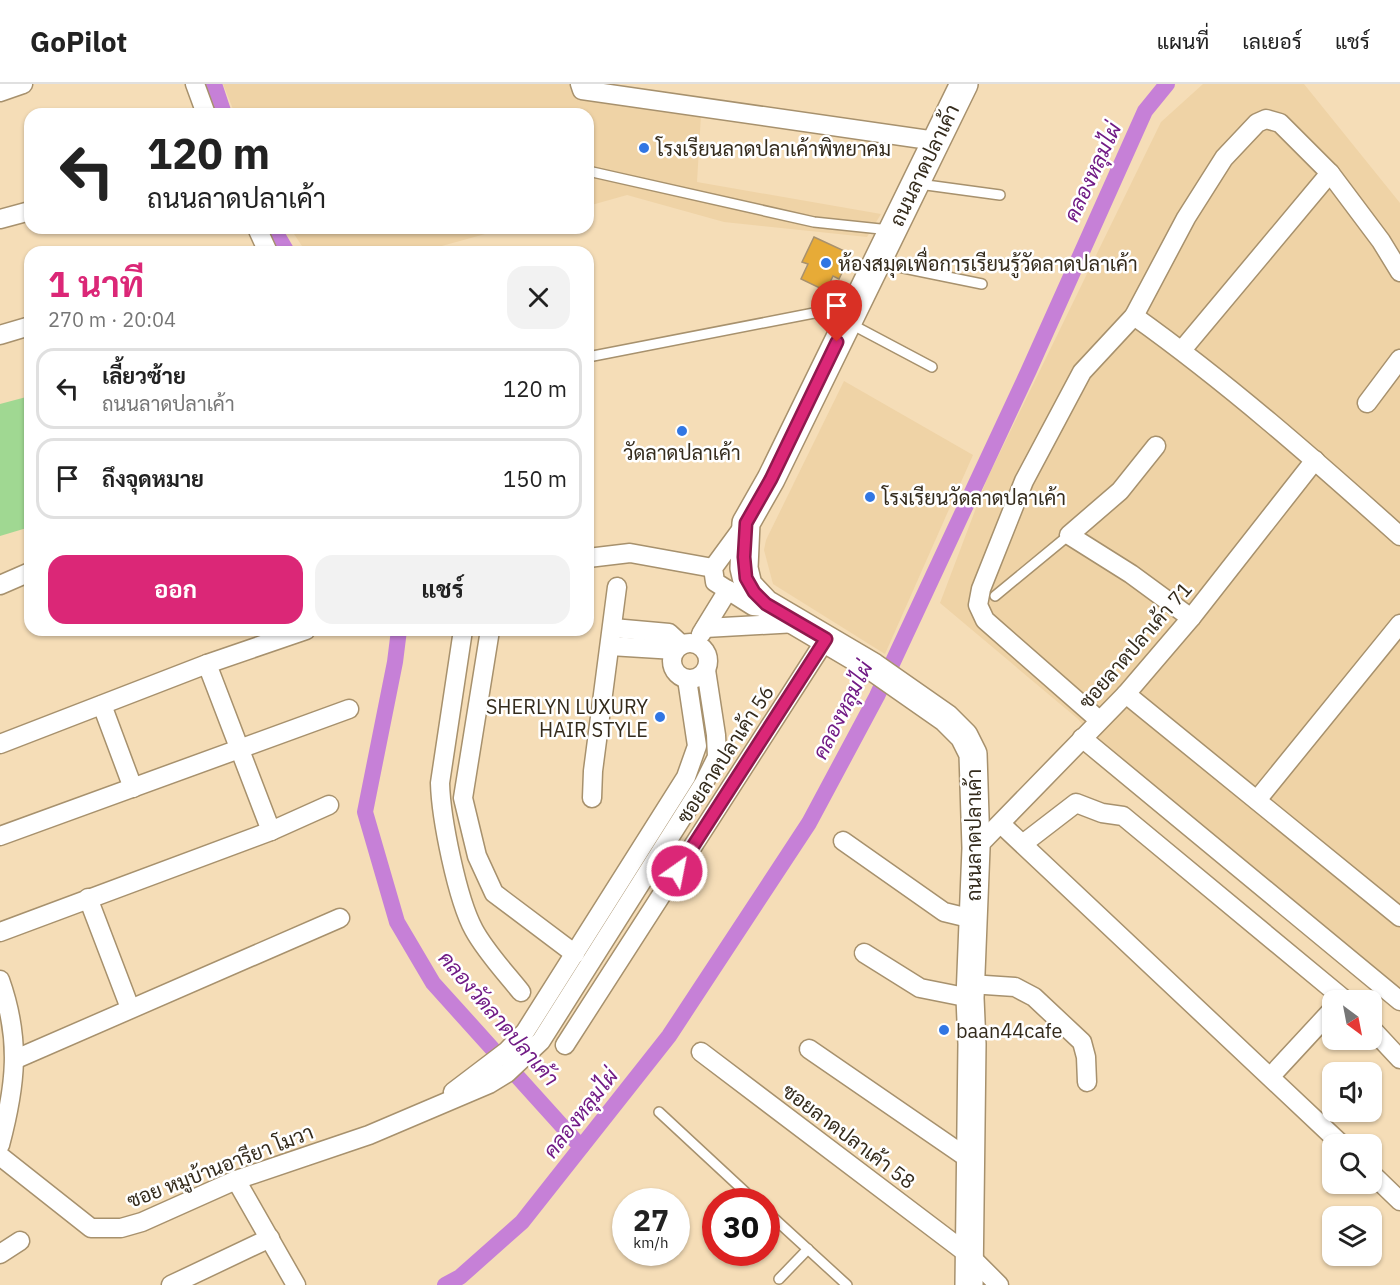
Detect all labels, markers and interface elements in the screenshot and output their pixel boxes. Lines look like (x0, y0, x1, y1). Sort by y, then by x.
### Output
text: GoPilot (30, 23, 127, 60)
text: แผนที่ (1157, 27, 1209, 55)
text: เลเยอร์ (1242, 27, 1302, 55)
text: แชร์ (1335, 27, 1370, 55)
street label: ถนนลาดปลาเค้า (883, 99, 965, 231)
water label: คลองหลุมไผ่ (1057, 117, 1129, 227)
text: 120 m (147, 126, 270, 181)
icon: left (48, 132, 126, 210)
place label: โรงเรียนลาดปลาเค้าพิทยาคม (655, 135, 891, 162)
marker: โรงเรียนลาดปลาเค้าพิทยาคม (637, 141, 651, 155)
text: ถนนลาดปลาเค้า (147, 180, 326, 215)
place label: ห้องสมุดเพื่อการเรียนรู้วัดลาดปลาเค้า (838, 247, 1138, 279)
marker: ห้องสมุดเพื่อการเรียนรู้วัดลาดปลาเค้า (819, 256, 833, 270)
text: 1 นาที (48, 260, 144, 307)
button: close (507, 266, 570, 329)
pin (811, 280, 862, 342)
icon: arrive (820, 289, 853, 322)
text: 270 m · 20:04 (48, 306, 176, 333)
text: เลี้ยวซ้าย (102, 361, 186, 390)
icon: left (51, 372, 84, 405)
text: 120 m (503, 374, 567, 403)
text: ถนนลาดปลาเค้า (102, 390, 235, 417)
marker: วัดลาดปลาเค้า (675, 424, 689, 438)
place label: วัดลาดปลาเค้า (623, 439, 741, 466)
icon: arrive (51, 462, 84, 495)
text: ถึงจุดหมาย (102, 464, 204, 493)
text: 150 m (503, 464, 567, 493)
place label: โรงเรียนวัดลาดปลาเค้า (881, 484, 1066, 511)
marker: โรงเรียนวัดลาดปลาเค้า (863, 490, 877, 504)
button: ออก (48, 555, 303, 624)
button: แชร์ (315, 555, 570, 624)
street label: ซอยลาดปลาเค้า 71 (1072, 576, 1198, 714)
water label: คลองหลุมไผ่ (805, 655, 880, 764)
street label: ซอยลาดปลาเค้า 56 (670, 680, 780, 828)
place label: SHERLYN LUXURY HAIR STYLE (486, 693, 648, 743)
marker: SHERLYN LUXURY HAIR STYLE (653, 710, 667, 724)
street label: ถนนลาดปลาเค้า (960, 769, 987, 901)
position arrow (645, 839, 709, 903)
water label: คลองวัดลาดปลาเค้า (433, 945, 565, 1091)
north arrow (1322, 990, 1382, 1050)
map controls (1322, 990, 1382, 1266)
place label: baan44cafe (956, 1017, 1062, 1044)
marker: baan44cafe (937, 1023, 951, 1037)
water label: คลองหลุมไผ่ (536, 1062, 625, 1164)
button: sound (1322, 1062, 1382, 1122)
street label: ซอยลาดปลาเค้า 58 (777, 1077, 921, 1195)
street label: ซอย หมูบ้านอารียา โมวา (123, 1118, 318, 1216)
button: search (1322, 1134, 1382, 1194)
speed limit sign: 30 (702, 1188, 780, 1266)
text: 27 (633, 1200, 669, 1239)
button: layers (1322, 1206, 1382, 1266)
text: km/h (633, 1233, 669, 1252)

